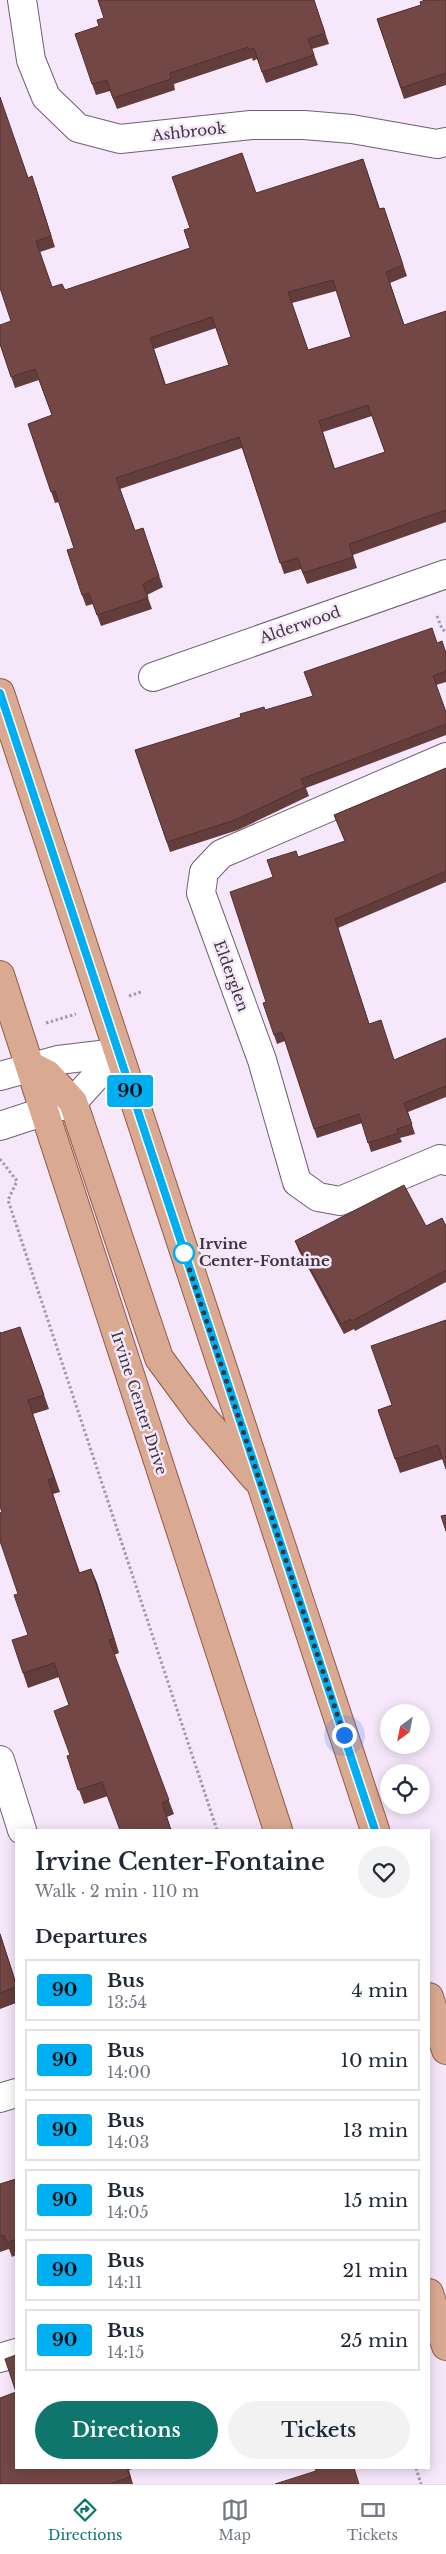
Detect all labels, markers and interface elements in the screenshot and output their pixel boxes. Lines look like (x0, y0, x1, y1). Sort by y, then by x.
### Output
street label: Ashbrook (150, 118, 228, 145)
street label: Alderwood (256, 602, 343, 648)
street label: Elderglen (210, 938, 253, 1014)
line badge: 90 (108, 1075, 152, 1107)
text: 90 (117, 1080, 143, 1102)
place label: Irvine Center-Fontaine (199, 1234, 330, 1270)
marker: Irvine Center-Fontaine (173, 1242, 195, 1264)
street label: Irvine Center Drive (107, 1329, 172, 1477)
north arrow (380, 1704, 430, 1754)
map controls (380, 1704, 430, 1814)
your location (332, 1723, 357, 1748)
button: locate (380, 1764, 430, 1814)
button: heart (358, 1846, 410, 1898)
text: Irvine Center-Fontaine (35, 1847, 325, 1876)
text: Walk · 2 min · 110 m (35, 1881, 199, 1901)
text: Departures (35, 1925, 147, 1948)
text: Bus (107, 1969, 144, 1992)
text: 90 (52, 1979, 77, 2001)
text: 4 min (351, 1979, 408, 2002)
text: 13:54 (107, 1992, 147, 2012)
text: Bus (107, 2039, 144, 2062)
text: 90 (52, 2049, 77, 2071)
text: 10 min (341, 2049, 408, 2072)
text: 14:00 (107, 2062, 151, 2082)
text: Bus (107, 2109, 144, 2132)
text: 90 (52, 2119, 77, 2141)
text: 13 min (342, 2119, 408, 2142)
text: 14:03 (107, 2132, 149, 2152)
text: Bus (107, 2179, 144, 2202)
text: 90 (52, 2189, 77, 2211)
text: 15 min (343, 2189, 408, 2212)
text: 14:05 (107, 2202, 149, 2222)
text: Bus (107, 2249, 144, 2272)
text: 90 (52, 2259, 77, 2281)
text: 21 min (342, 2259, 408, 2282)
text: 14:11 (107, 2272, 142, 2292)
text: Bus (107, 2319, 144, 2342)
text: 90 (52, 2329, 77, 2351)
text: 25 min (340, 2329, 408, 2352)
text: 14:15 (107, 2342, 144, 2362)
button: Directions (35, 2401, 218, 2459)
button: Tickets (228, 2401, 410, 2459)
tab: Directions (48, 2496, 122, 2544)
tab: Map (219, 2496, 251, 2544)
tab: Tickets (347, 2496, 398, 2544)

